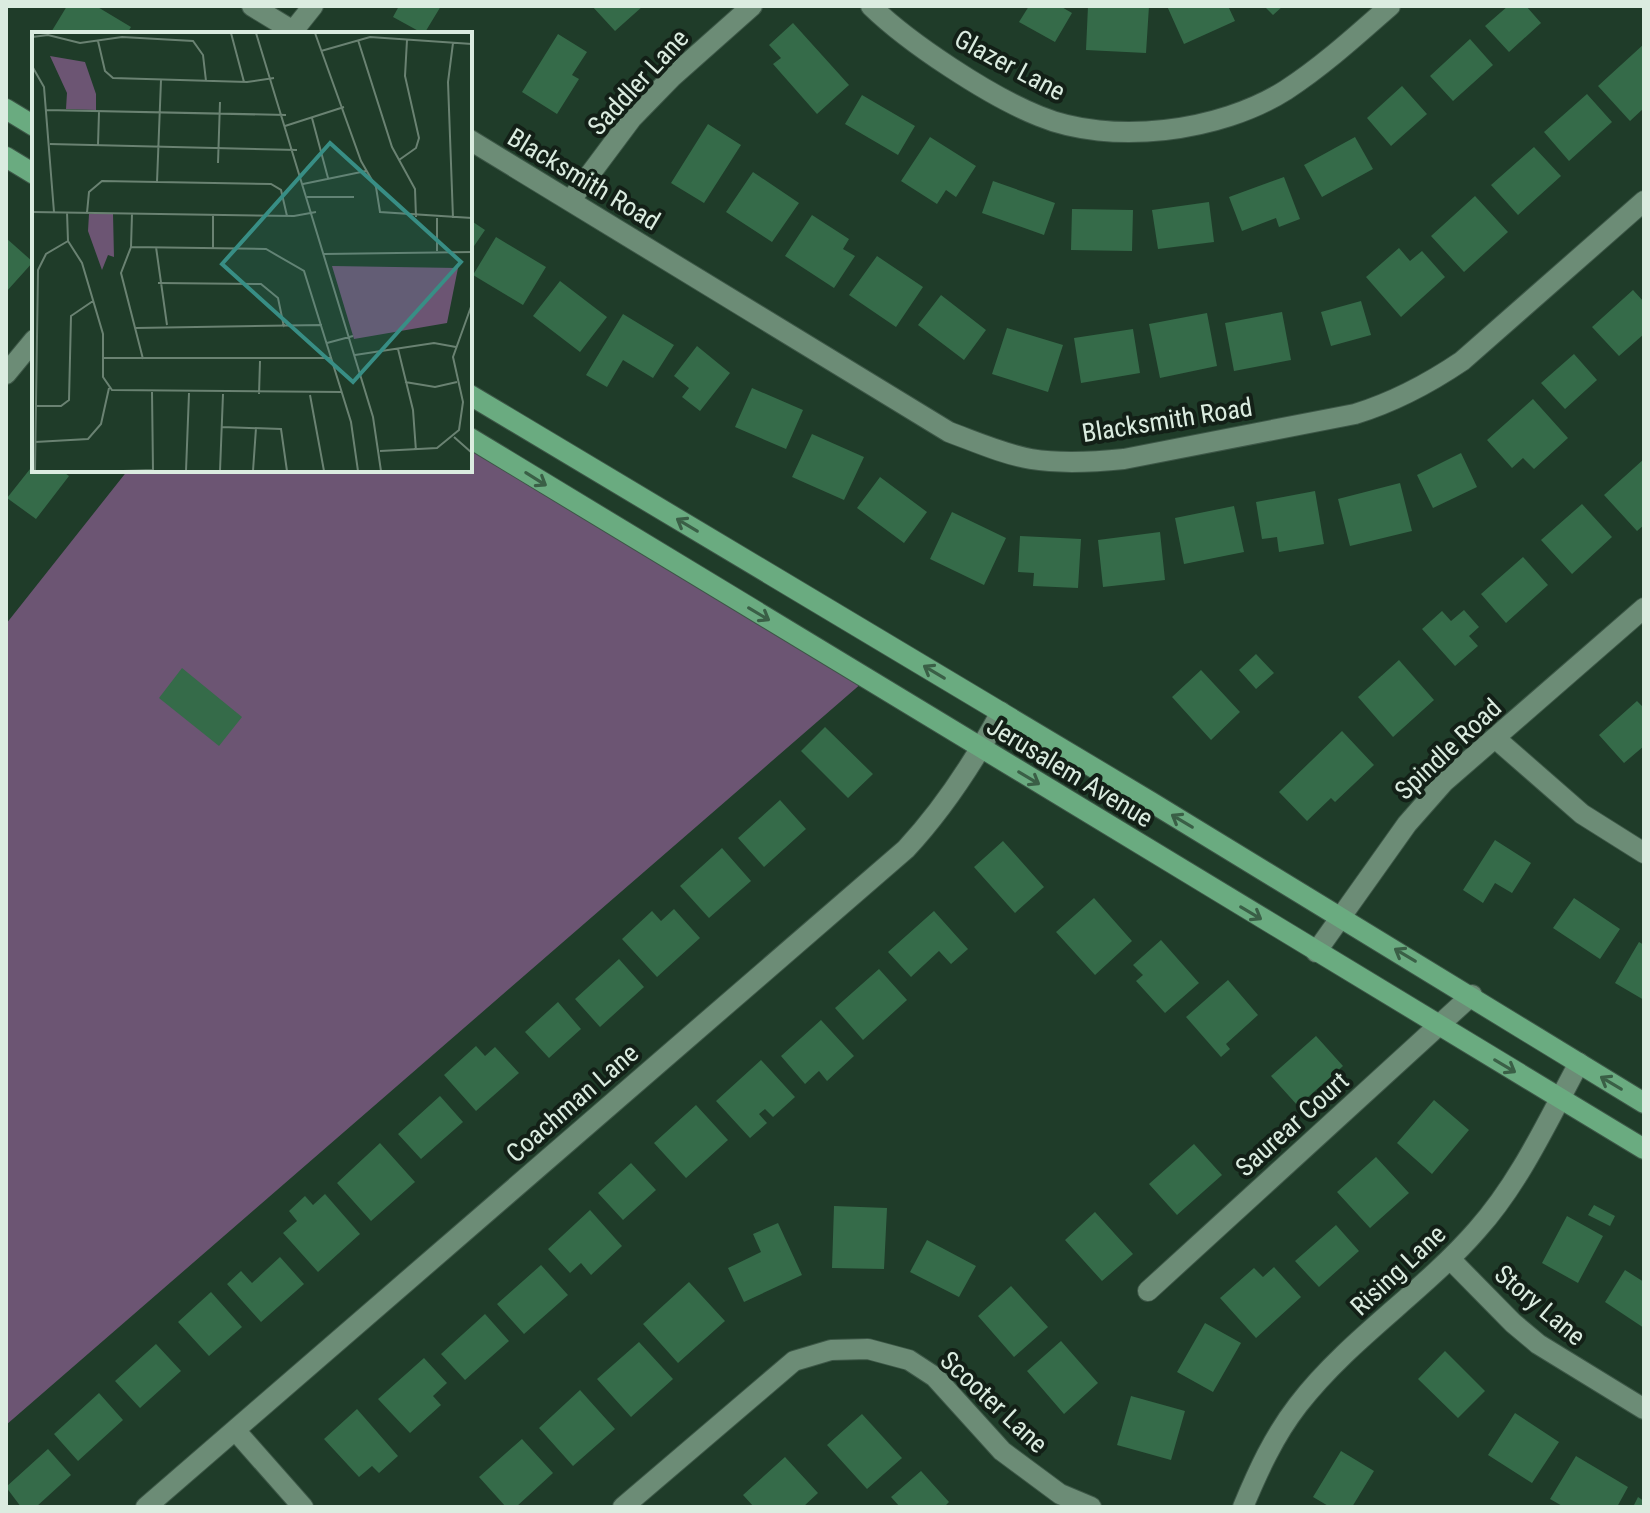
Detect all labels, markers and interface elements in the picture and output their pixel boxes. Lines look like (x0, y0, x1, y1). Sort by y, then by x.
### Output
street label: Saddler Lane (582, 23, 694, 141)
street label: Glazer Lane (950, 23, 1070, 107)
inset map (32, 32, 472, 472)
street label: Blacksmith Road (502, 122, 666, 236)
street label: Blacksmith Road (1080, 392, 1254, 448)
one-way arrow (524, 472, 547, 488)
one-way arrow (676, 516, 699, 532)
one-way arrow (747, 607, 770, 623)
one-way arrow (923, 664, 946, 680)
street label: Spindle Road (1389, 692, 1507, 806)
street label: Jerusalem Avenue (982, 711, 1158, 833)
one-way arrow (1017, 770, 1040, 786)
one-way arrow (1171, 812, 1194, 828)
one-way arrow (1239, 905, 1262, 921)
one-way arrow (1394, 947, 1417, 963)
street label: Coachman Lane (500, 1038, 644, 1168)
one-way arrow (1493, 1058, 1516, 1074)
street label: Saurear Court (1229, 1066, 1355, 1182)
one-way arrow (1600, 1075, 1623, 1091)
street label: Rising Lane (1344, 1219, 1452, 1321)
street label: Story Lane (1489, 1259, 1591, 1351)
street label: Scooter Lane (934, 1345, 1054, 1459)

